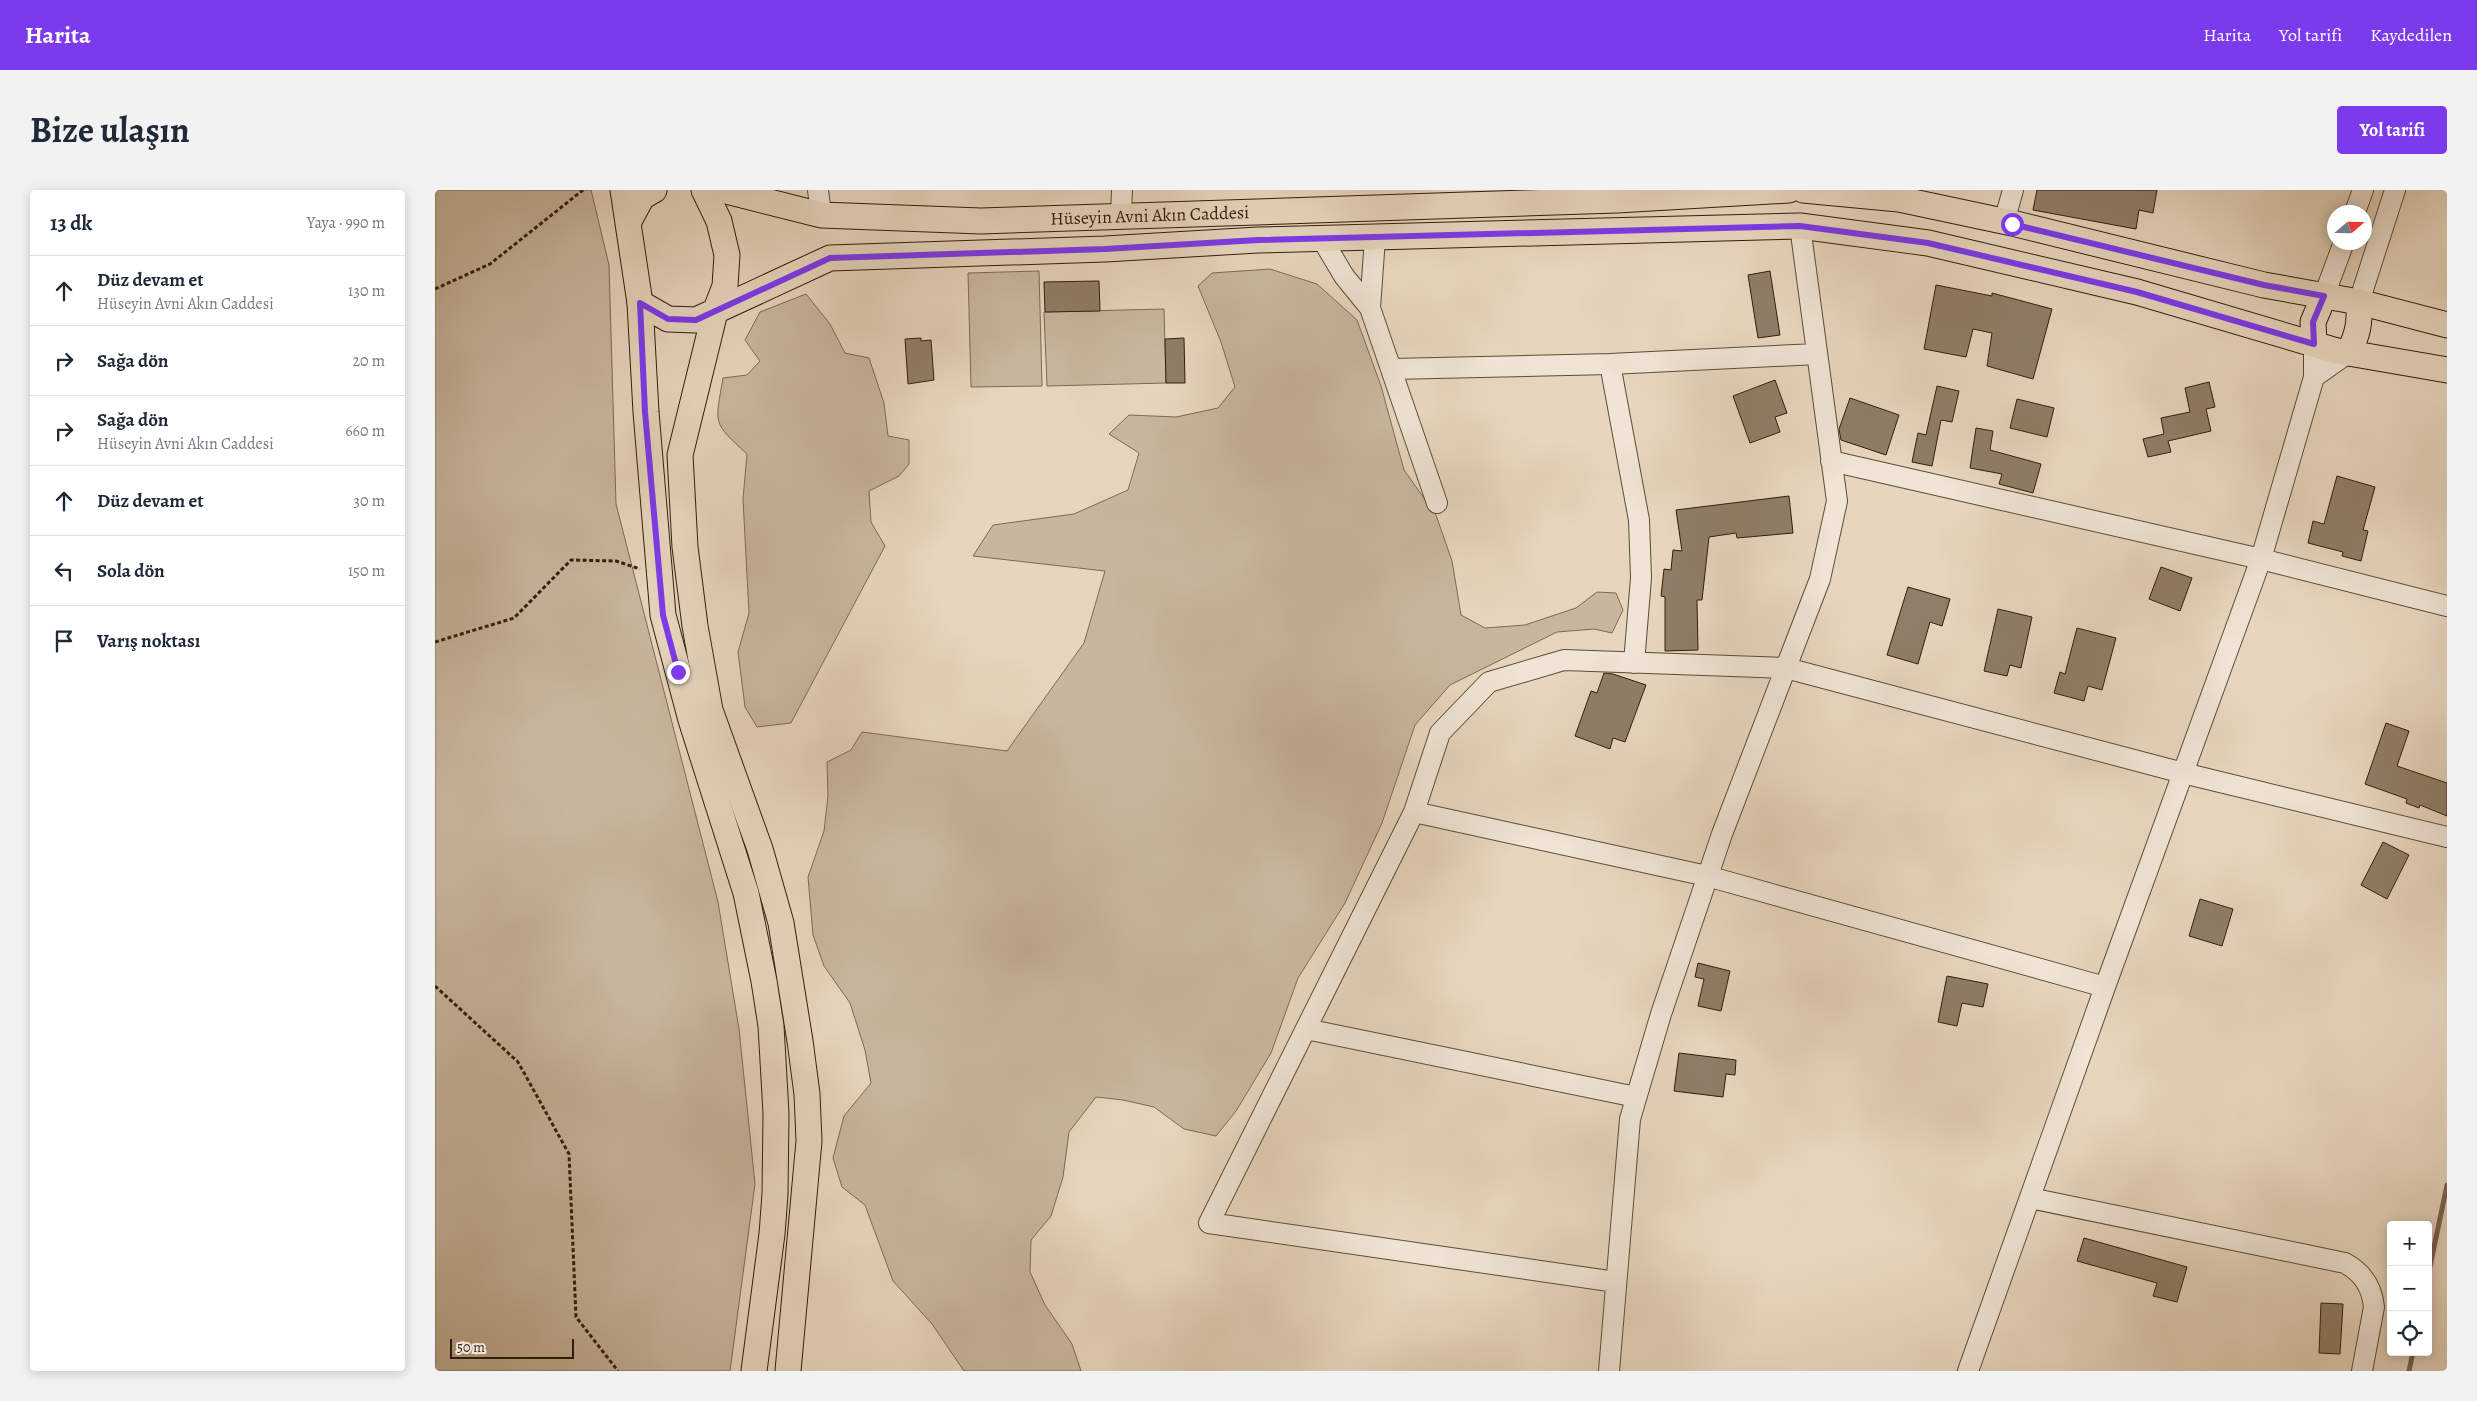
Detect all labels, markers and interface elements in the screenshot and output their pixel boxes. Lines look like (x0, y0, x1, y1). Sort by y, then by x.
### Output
text: Harita (25, 19, 91, 51)
text: Harita (2203, 23, 2251, 47)
text: Yol tarifi (2279, 23, 2342, 47)
text: Kaydedilen (2370, 23, 2452, 47)
text: Bize ulaşın (30, 106, 190, 154)
button: Yol tarifi (2337, 106, 2447, 154)
street label: Hüseyin Avni Akın Caddesi (1050, 200, 1250, 231)
north arrow (2327, 205, 2372, 250)
text: 13 dk (50, 209, 92, 237)
text: Yaya · 990 m (307, 212, 385, 234)
route start (2001, 213, 2024, 236)
text: Düz devam et (97, 267, 204, 293)
icon: ahead (50, 277, 78, 305)
text: 130 m (348, 280, 385, 302)
text: Hüseyin Avni Akın Caddesi (97, 293, 274, 315)
icon: right (50, 347, 78, 375)
text: Sağa dön (97, 348, 169, 374)
text: 20 m (352, 350, 385, 372)
text: Sağa dön (97, 407, 169, 433)
icon: right (50, 417, 78, 445)
text: 660 m (345, 420, 385, 442)
text: Hüseyin Avni Akın Caddesi (97, 433, 274, 455)
icon: ahead (50, 487, 78, 515)
text: Düz devam et (97, 488, 204, 514)
text: 30 m (353, 490, 385, 512)
icon: left (50, 557, 78, 585)
text: Sola dön (97, 558, 165, 584)
text: 150 m (348, 560, 385, 582)
icon: arrive (50, 627, 78, 655)
text: Varış noktası (97, 628, 200, 654)
route end (667, 661, 690, 684)
map controls (2387, 1221, 2432, 1356)
button: + (2387, 1221, 2432, 1266)
button: − (2387, 1266, 2432, 1311)
button: locate (2387, 1311, 2432, 1356)
scale bar (450, 1336, 574, 1359)
text: 50 m (457, 1338, 485, 1357)

